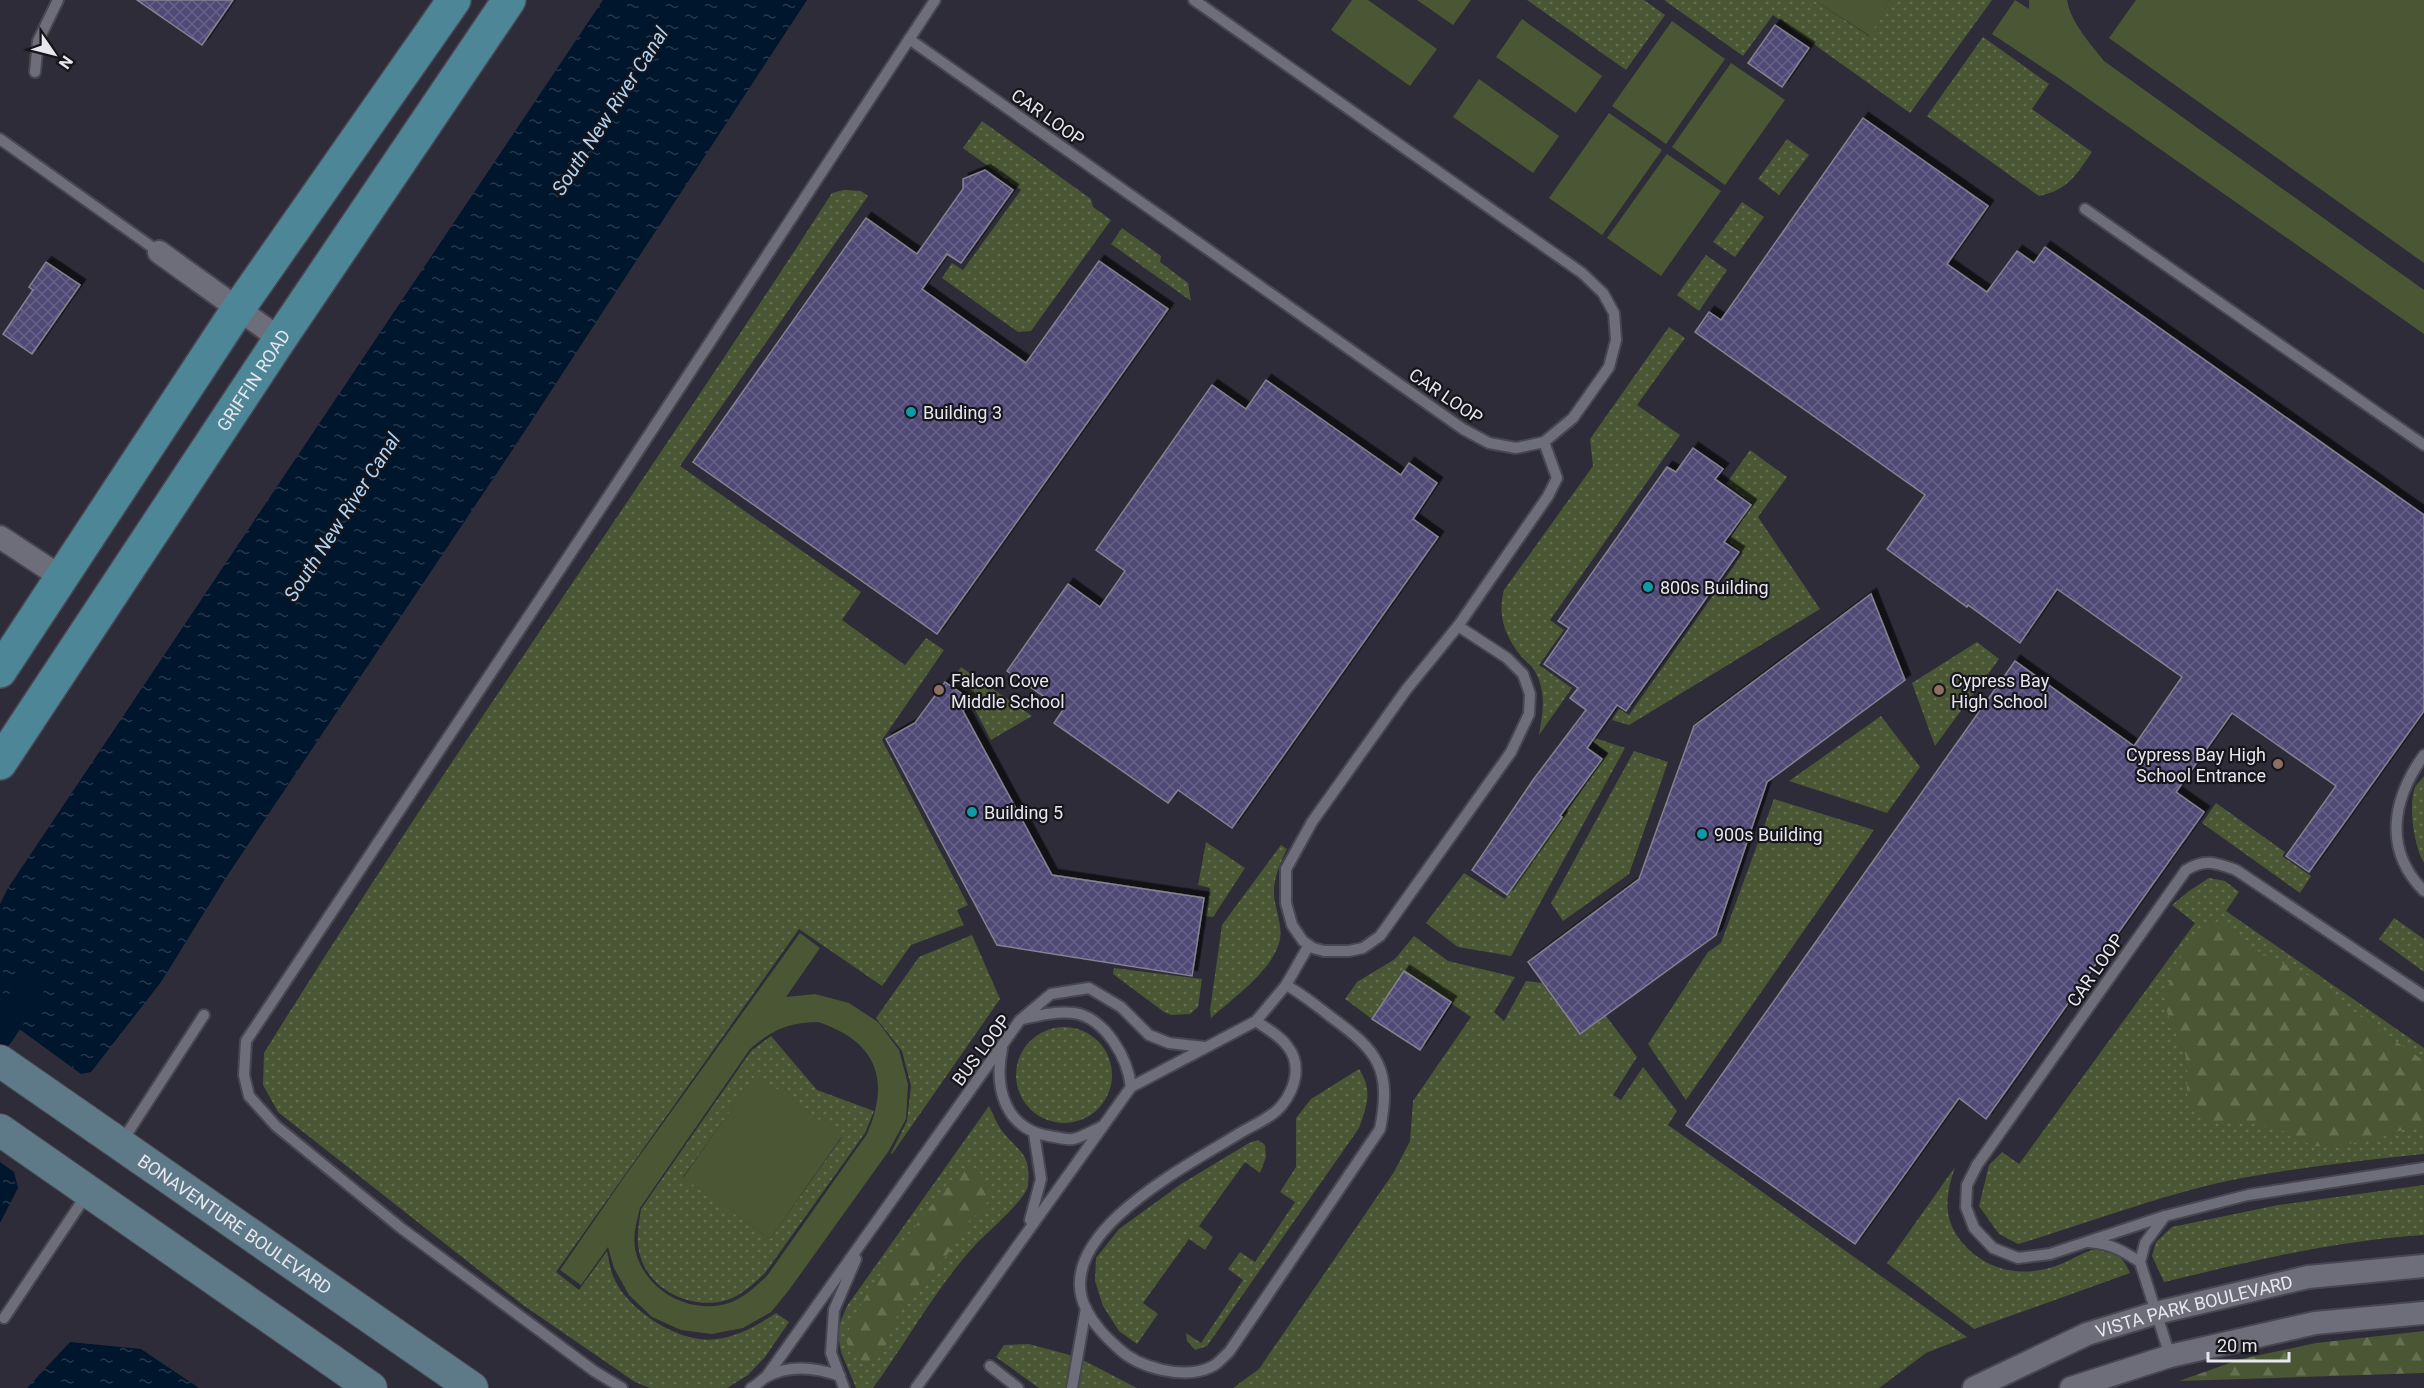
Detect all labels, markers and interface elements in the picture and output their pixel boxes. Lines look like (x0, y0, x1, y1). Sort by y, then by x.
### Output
water label: South New River Canal (547, 22, 674, 200)
north arrow (24, 24, 84, 84)
text: N (55, 52, 77, 72)
street label: CAR LOOP (1007, 84, 1089, 150)
street label: GRIFFIN ROAD (212, 325, 294, 435)
street label: CAR LOOP (1405, 364, 1487, 428)
place label: Building 3 (923, 402, 1002, 423)
marker: Building 3 (904, 405, 918, 419)
water label: South New River Canal (279, 428, 406, 606)
place label: 800s Building (1660, 577, 1769, 598)
marker: 800s Building (1641, 580, 1655, 594)
place label: Falcon Cove Middle School (951, 670, 1065, 712)
place label: Cypress Bay High School (1951, 670, 2050, 712)
marker: Falcon Cove Middle School (932, 683, 946, 697)
marker: Cypress Bay High School (1932, 683, 1946, 697)
place label: Cypress Bay High School Entrance (2126, 744, 2266, 786)
marker: Cypress Bay High School Entrance (2271, 757, 2285, 771)
place label: Building 5 (984, 802, 1063, 823)
marker: Building 5 (965, 805, 979, 819)
place label: 900s Building (1714, 824, 1823, 845)
marker: 900s Building (1695, 827, 1709, 841)
street label: CAR LOOP (2062, 929, 2128, 1011)
street label: BUS LOOP (948, 1010, 1014, 1090)
street label: BONAVENTURE BOULEVARD (134, 1150, 336, 1298)
street label: VISTA PARK BOULEVARD (2093, 1271, 2295, 1341)
scale bar (2208, 1325, 2289, 1363)
text: 20 m (2217, 1335, 2257, 1356)

